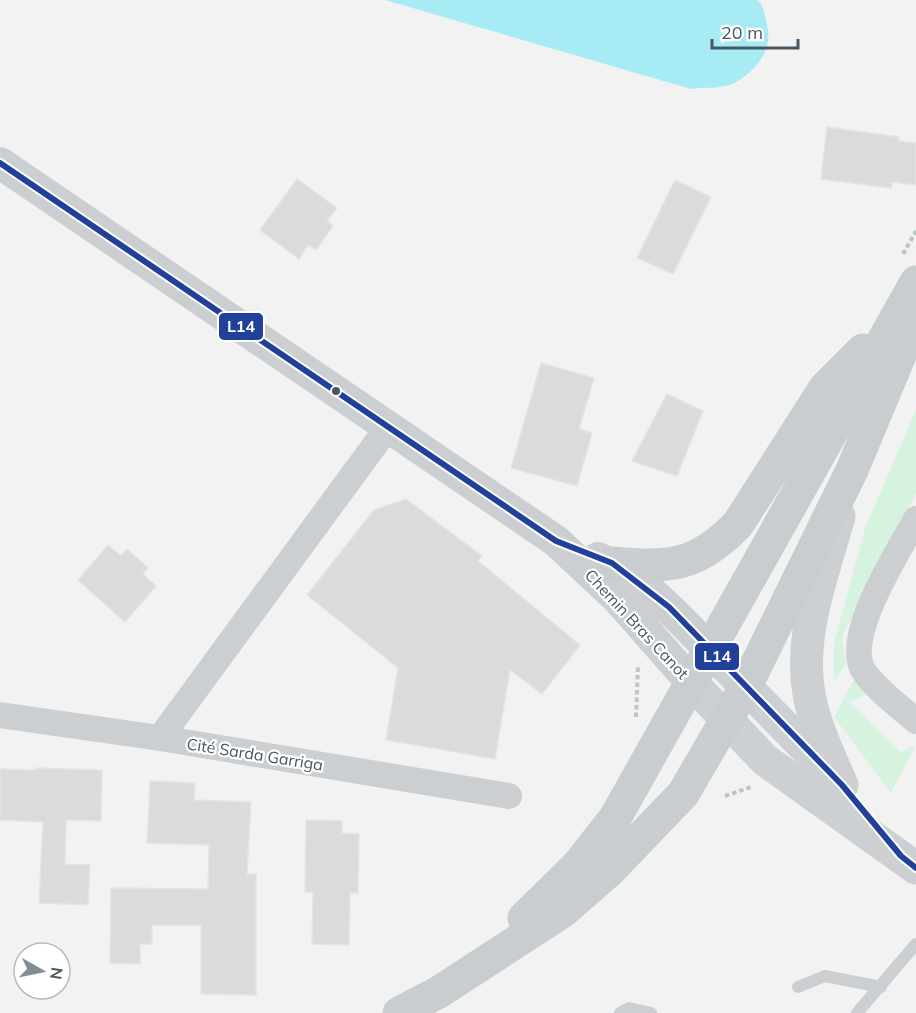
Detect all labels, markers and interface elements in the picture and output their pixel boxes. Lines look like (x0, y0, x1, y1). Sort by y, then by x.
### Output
scale bar (712, 12, 798, 50)
text: 20 m (721, 21, 763, 44)
line badge: L14 (218, 312, 264, 341)
text: L14 (227, 316, 255, 336)
unlabelled marker (330, 385, 342, 397)
street label: Chemin Bras Canot (581, 565, 693, 683)
line badge: L14 (694, 642, 740, 671)
text: L14 (703, 646, 731, 666)
street label: Cité Sarda Garriga (185, 733, 325, 775)
north arrow (12, 941, 72, 1001)
text: N (46, 966, 68, 981)

